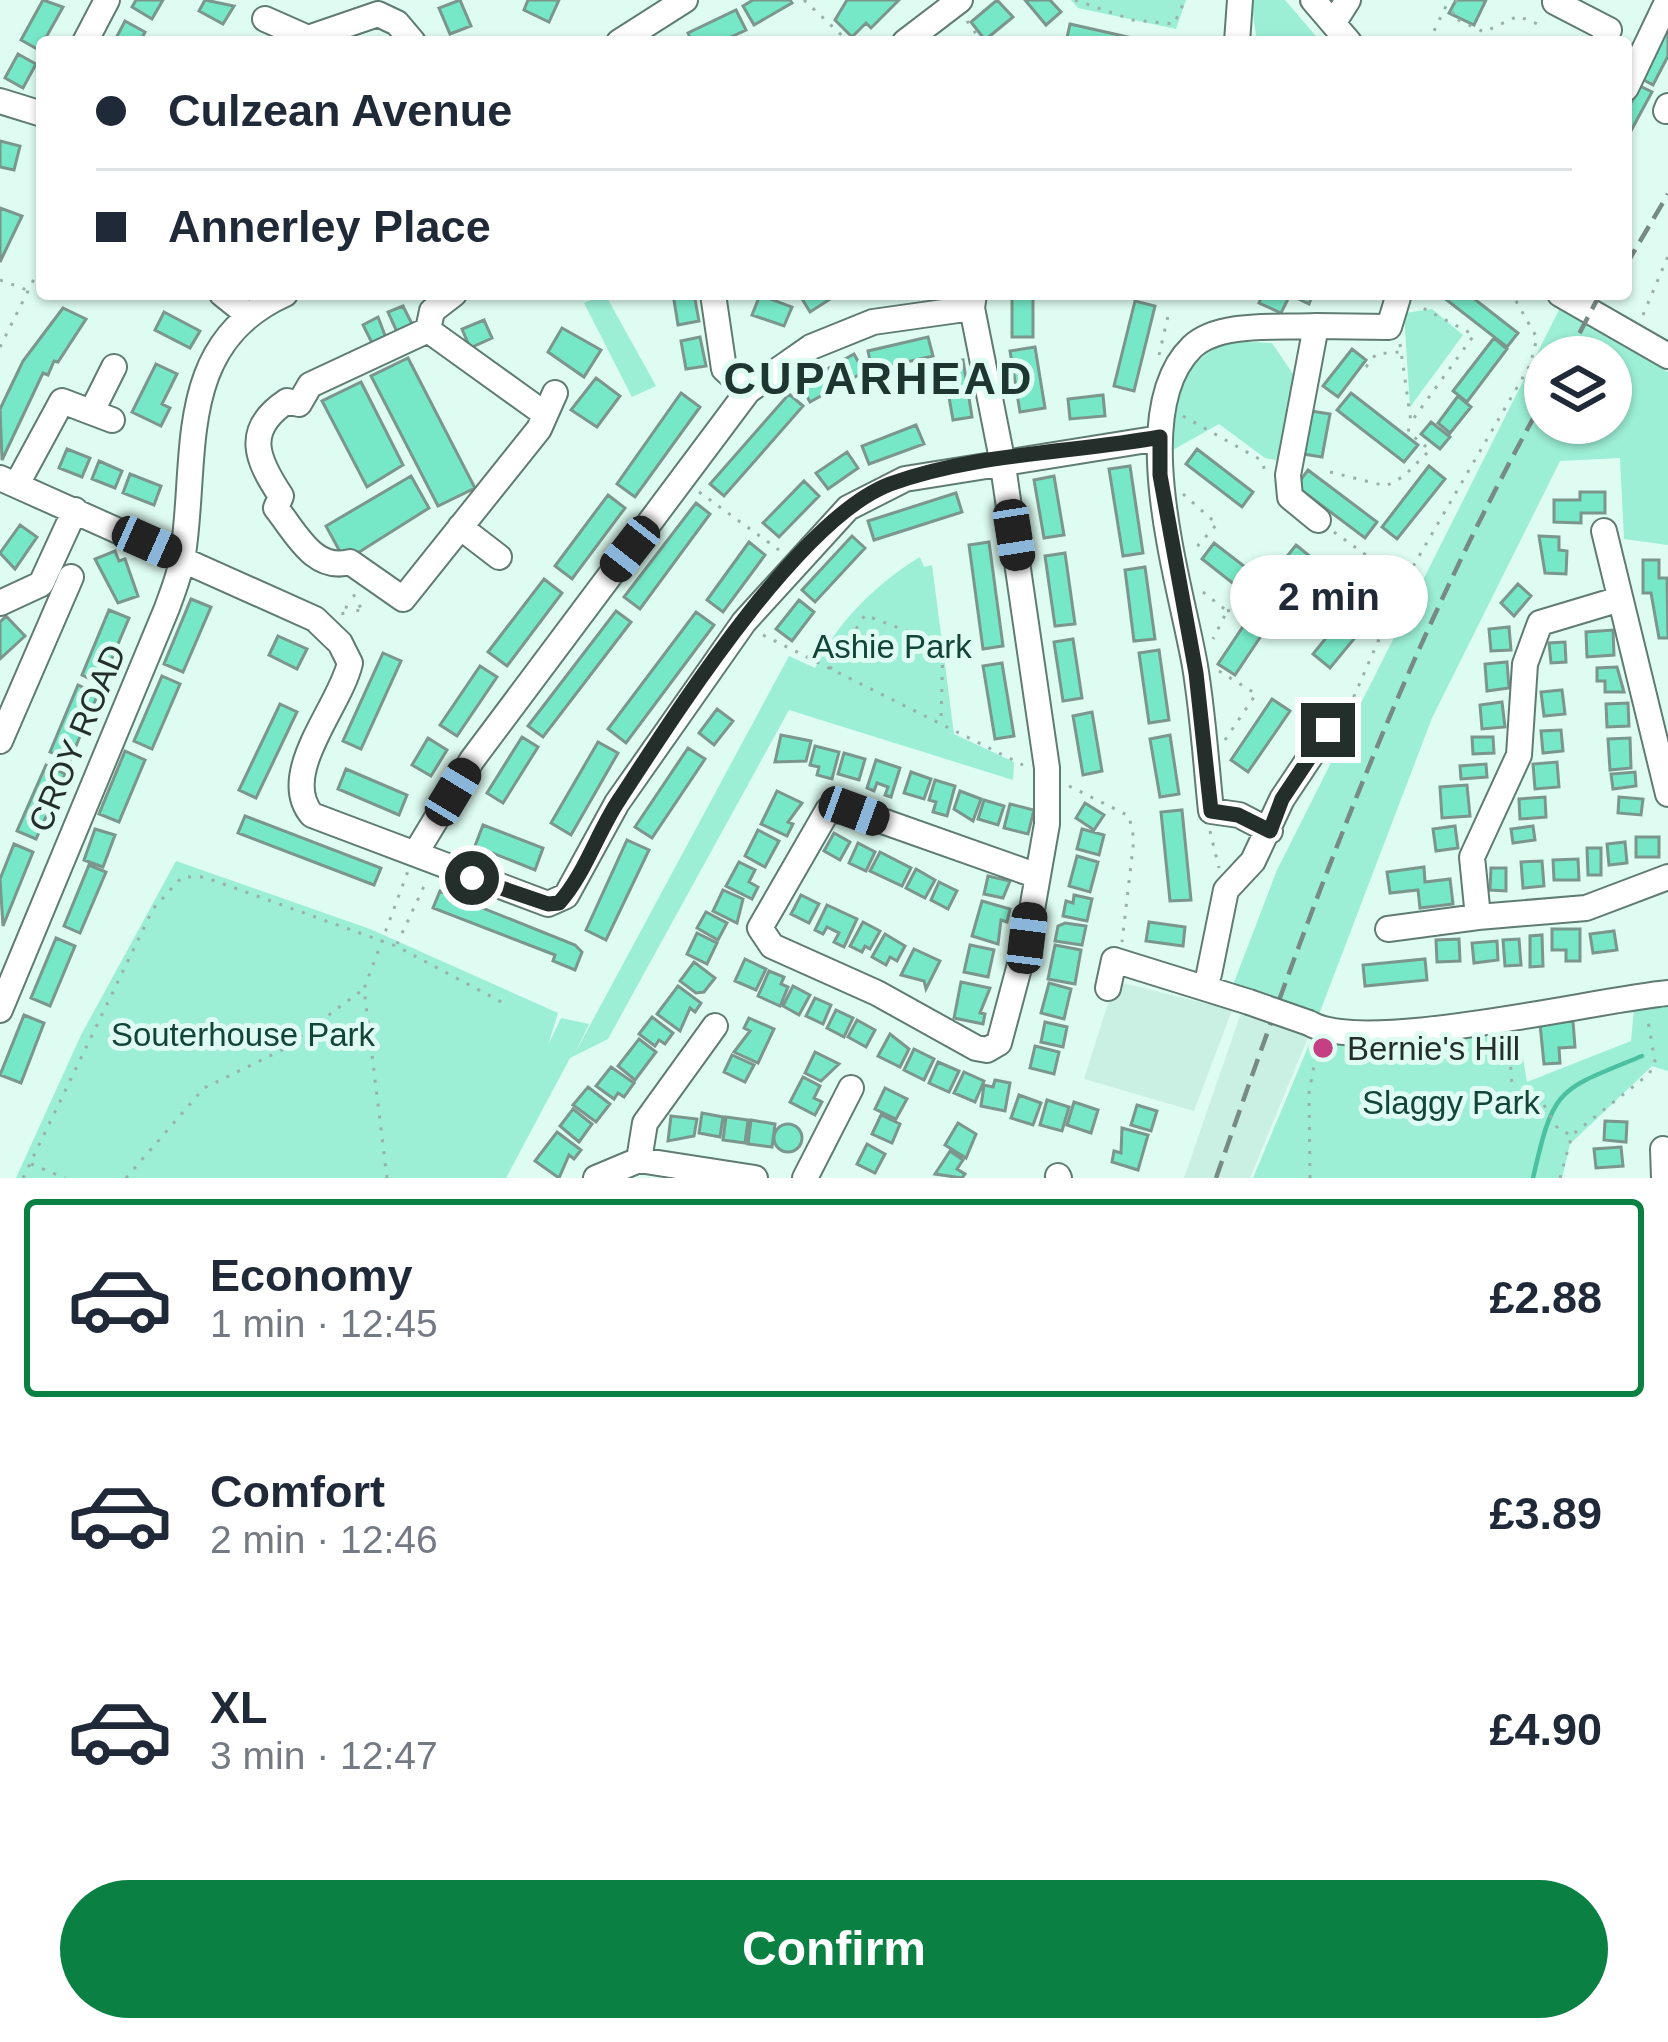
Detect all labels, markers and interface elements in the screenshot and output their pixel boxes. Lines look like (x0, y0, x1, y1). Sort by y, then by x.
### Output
text: Culzean Avenue (168, 85, 512, 136)
text: Annerley Place (168, 201, 491, 252)
map controls (1524, 336, 1632, 444)
button: layers (1524, 336, 1632, 444)
district label: CUPARHEAD (723, 353, 1035, 404)
car (991, 497, 1037, 573)
car (594, 510, 666, 588)
car (107, 511, 187, 573)
callout: 2 min (1229, 556, 1427, 640)
text: 2 min (1278, 575, 1380, 618)
park label: Ashie Park (812, 628, 972, 665)
street label: CROY ROAD (21, 639, 133, 837)
route end (1301, 703, 1355, 757)
car (419, 752, 487, 832)
car (814, 782, 894, 840)
route start (445, 851, 499, 905)
car (1005, 900, 1049, 976)
park label: Souterhouse Park (111, 1016, 376, 1053)
place label: Bernie's Hill (1347, 1030, 1520, 1067)
marker: Bernie's Hill (1310, 1035, 1336, 1061)
park label: Slaggy Park (1362, 1084, 1540, 1121)
icon: car (66, 1244, 174, 1352)
text: Economy (210, 1250, 413, 1301)
text: £2.88 (1489, 1272, 1602, 1323)
text: 1 min · 12:45 (210, 1302, 438, 1345)
icon: car (66, 1460, 174, 1568)
text: Comfort (210, 1466, 385, 1517)
text: £3.89 (1489, 1488, 1602, 1539)
text: 2 min · 12:46 (210, 1518, 438, 1561)
icon: car (66, 1676, 174, 1784)
text: XL (210, 1682, 268, 1733)
text: £4.90 (1489, 1704, 1602, 1755)
text: 3 min · 12:47 (210, 1734, 438, 1777)
button: Confirm (60, 1880, 1608, 2018)

